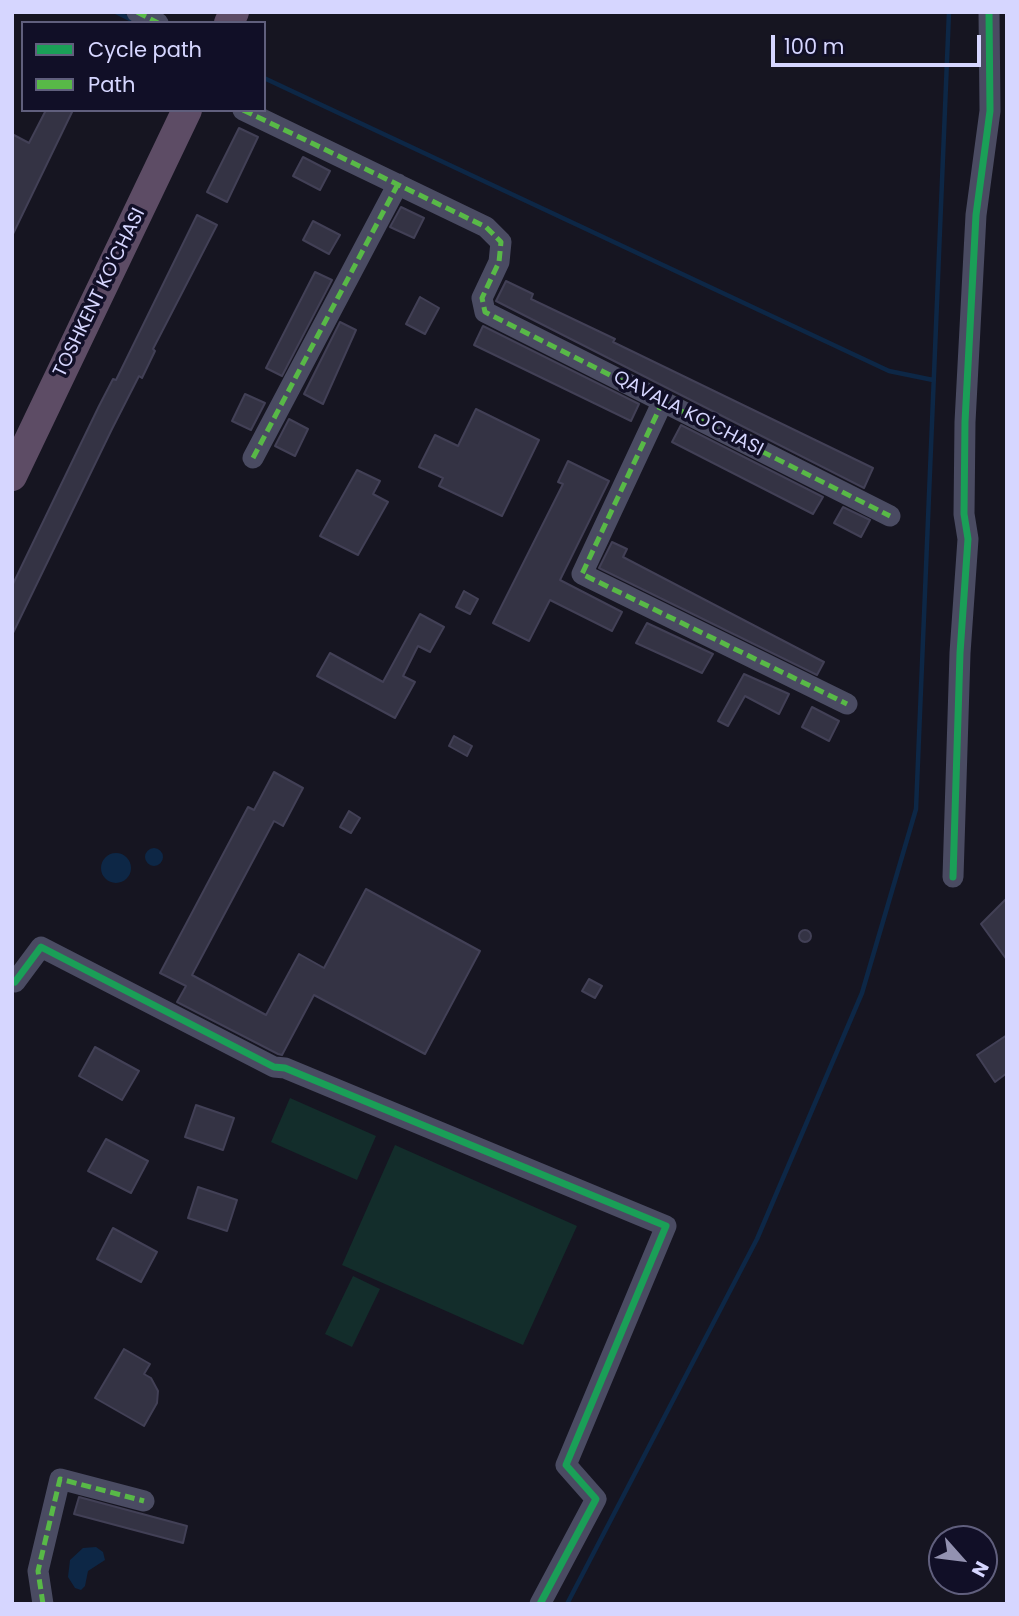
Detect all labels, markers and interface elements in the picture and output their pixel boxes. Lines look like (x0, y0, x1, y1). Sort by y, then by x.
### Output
legend (21, 21, 266, 112)
scale bar (774, 21, 984, 65)
text: 100 m (784, 32, 844, 61)
text: Cycle path (88, 35, 202, 64)
text: Path (88, 70, 135, 99)
street label: TOSHKENT KO'CHASI (49, 205, 151, 381)
street label: QAVALA KO'CHASI (609, 366, 767, 462)
north arrow (928, 1525, 998, 1595)
text: N (965, 1556, 995, 1582)

